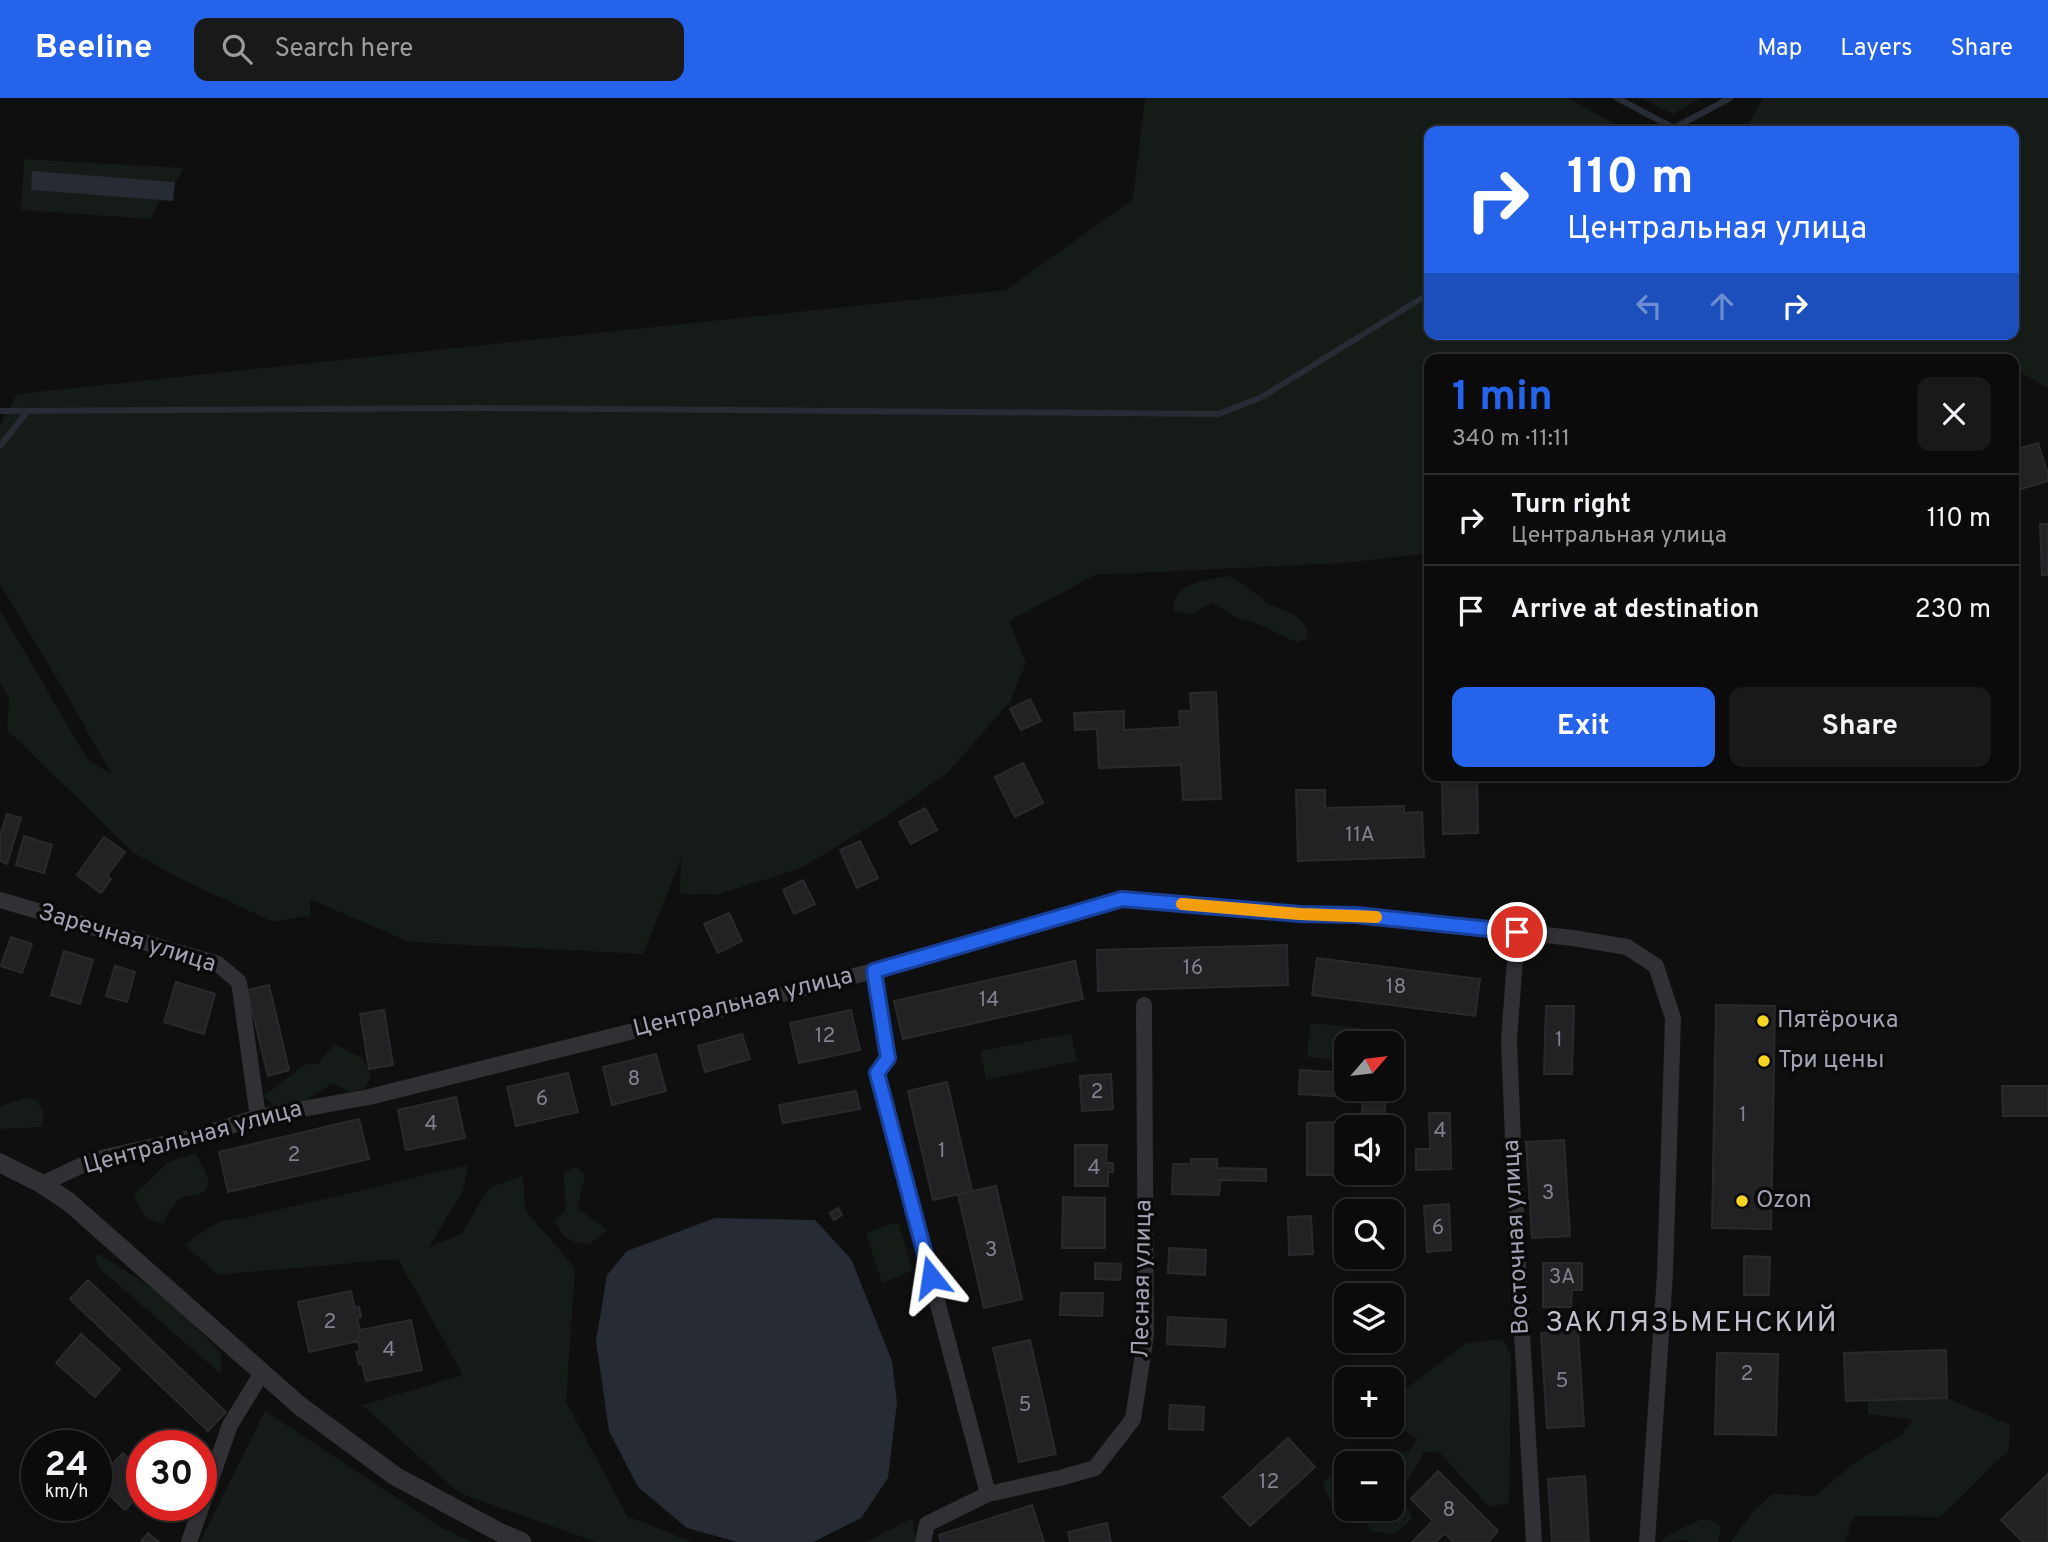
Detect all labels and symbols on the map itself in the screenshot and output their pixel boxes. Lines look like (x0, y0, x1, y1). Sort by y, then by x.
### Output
house number: 11А (1345, 822, 1375, 849)
street label: Заречная улица (35, 898, 219, 980)
pin (1487, 902, 1547, 962)
house number: 16 (1183, 955, 1203, 982)
street label: Центральная улица (630, 961, 856, 1045)
house number: 18 (1386, 974, 1406, 1001)
house number: 14 (979, 987, 999, 1014)
place label: Пятёрочка (1777, 1006, 1898, 1036)
marker: Пятёрочка (1755, 1013, 1771, 1029)
house number: 12 (815, 1023, 835, 1050)
house number: 1 (1555, 1027, 1563, 1054)
north arrow (1334, 1031, 1404, 1101)
place label: Три цены (1778, 1046, 1884, 1076)
marker: Три цены (1756, 1053, 1772, 1069)
house number: 8 (628, 1066, 640, 1093)
house number: 2 (1091, 1079, 1103, 1106)
house number: 6 (536, 1086, 548, 1113)
street label: Центральная улица (80, 1094, 306, 1182)
house number: 1 (1739, 1102, 1747, 1129)
house number: 4 (424, 1111, 438, 1138)
house number: 4 (1433, 1118, 1447, 1145)
house number: 1 (938, 1138, 946, 1165)
street label: Восточная улица (1497, 1139, 1537, 1335)
house number: 2 (288, 1142, 300, 1169)
house number: 4 (1087, 1155, 1101, 1182)
house number: 3 (1542, 1180, 1554, 1207)
place label: Ozon (1756, 1186, 1812, 1216)
marker: Ozon (1734, 1193, 1750, 1209)
street label: Лесная улица (1127, 1199, 1159, 1359)
house number: 6 (1432, 1215, 1444, 1242)
house number: 3 (985, 1237, 997, 1264)
position arrow (894, 1240, 968, 1314)
house number: 3А (1549, 1264, 1575, 1291)
district label: ЗАКЛЯЗЬМЕНСКИЙ (1545, 1304, 1839, 1342)
house number: 2 (324, 1309, 336, 1336)
house number: 4 (382, 1337, 396, 1364)
house number: 2 (1741, 1361, 1753, 1388)
house number: 5 (1555, 1368, 1569, 1395)
house number: 5 (1018, 1392, 1032, 1419)
speed limit sign: 30 (126, 1430, 217, 1521)
house number: 12 (1259, 1469, 1279, 1496)
house number: 8 (1443, 1497, 1455, 1524)

